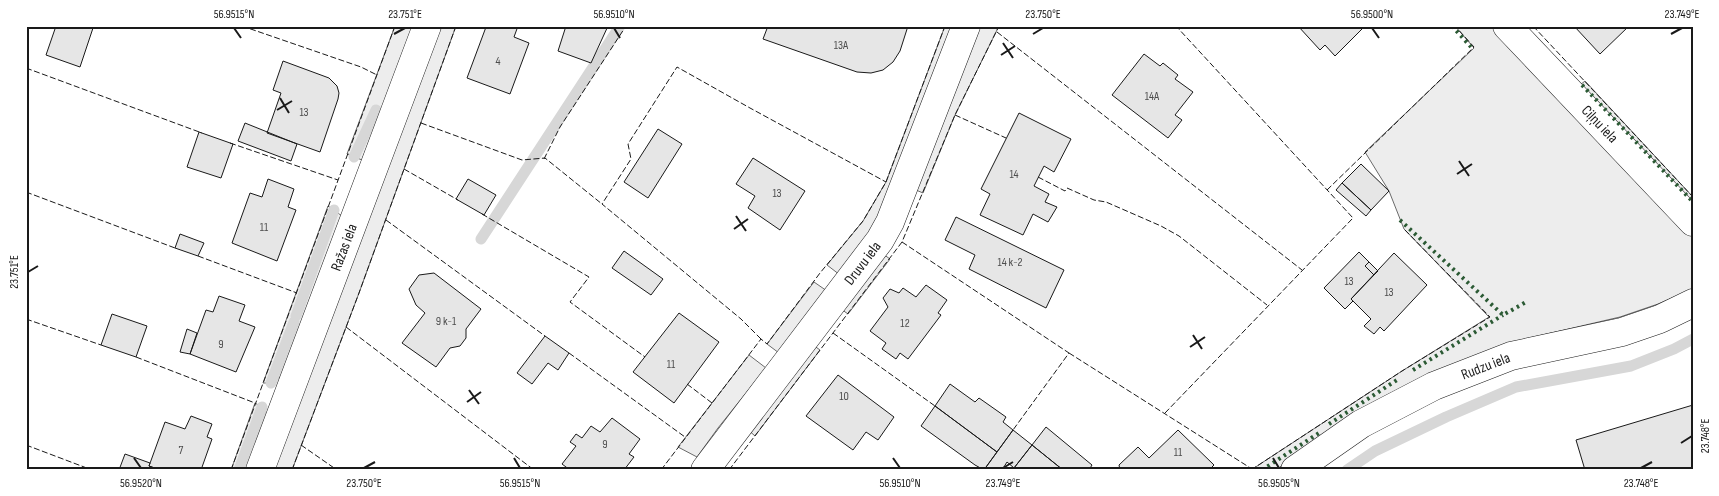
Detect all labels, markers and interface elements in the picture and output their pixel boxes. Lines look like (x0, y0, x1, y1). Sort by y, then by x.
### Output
text: 56.9515°N (214, 7, 254, 22)
text: 23.751°E (388, 7, 422, 22)
text: 56.9510°N (593, 7, 635, 22)
text: 23.750°E (1025, 7, 1061, 22)
text: 56.9500°N (1351, 7, 1393, 22)
text: 23.749°E (1665, 7, 1700, 22)
house number: 13A (834, 38, 849, 53)
house number: 4 (495, 54, 501, 69)
house number: 14A (1145, 89, 1160, 104)
street label: Ciļņu iela (1577, 101, 1623, 147)
house number: 13 (299, 105, 309, 120)
house number: 14 (1009, 167, 1019, 182)
house number: 13 (772, 186, 782, 201)
house number: 11 (260, 220, 269, 235)
street label: Ražas iela (326, 221, 361, 273)
street label: Druvu iela (840, 237, 885, 289)
text: 23.751°E (7, 255, 22, 289)
house number: 14 k-2 (997, 255, 1023, 270)
house number: 13 (1344, 274, 1354, 289)
house number: 13 (1384, 285, 1394, 300)
house number: 9 k-1 (436, 314, 457, 329)
house number: 12 (900, 316, 910, 331)
house number: 9 (218, 337, 224, 352)
street label: Rudzu iela (1458, 348, 1513, 384)
house number: 11 (667, 357, 676, 372)
house number: 10 (839, 389, 849, 404)
text: 23.748°E (1698, 419, 1713, 453)
house number: 9 (602, 437, 608, 452)
house number: 7 (179, 443, 184, 458)
house number: 11 (1174, 445, 1183, 460)
text: 56.9520°N (120, 476, 162, 491)
text: 23.750°E (346, 476, 382, 491)
text: 56.9515°N (500, 476, 540, 491)
text: 56.9510°N (879, 476, 921, 491)
text: 23.749°E (986, 476, 1021, 491)
text: 56.9505°N (1258, 476, 1300, 491)
text: 23.748°E (1624, 476, 1658, 491)

